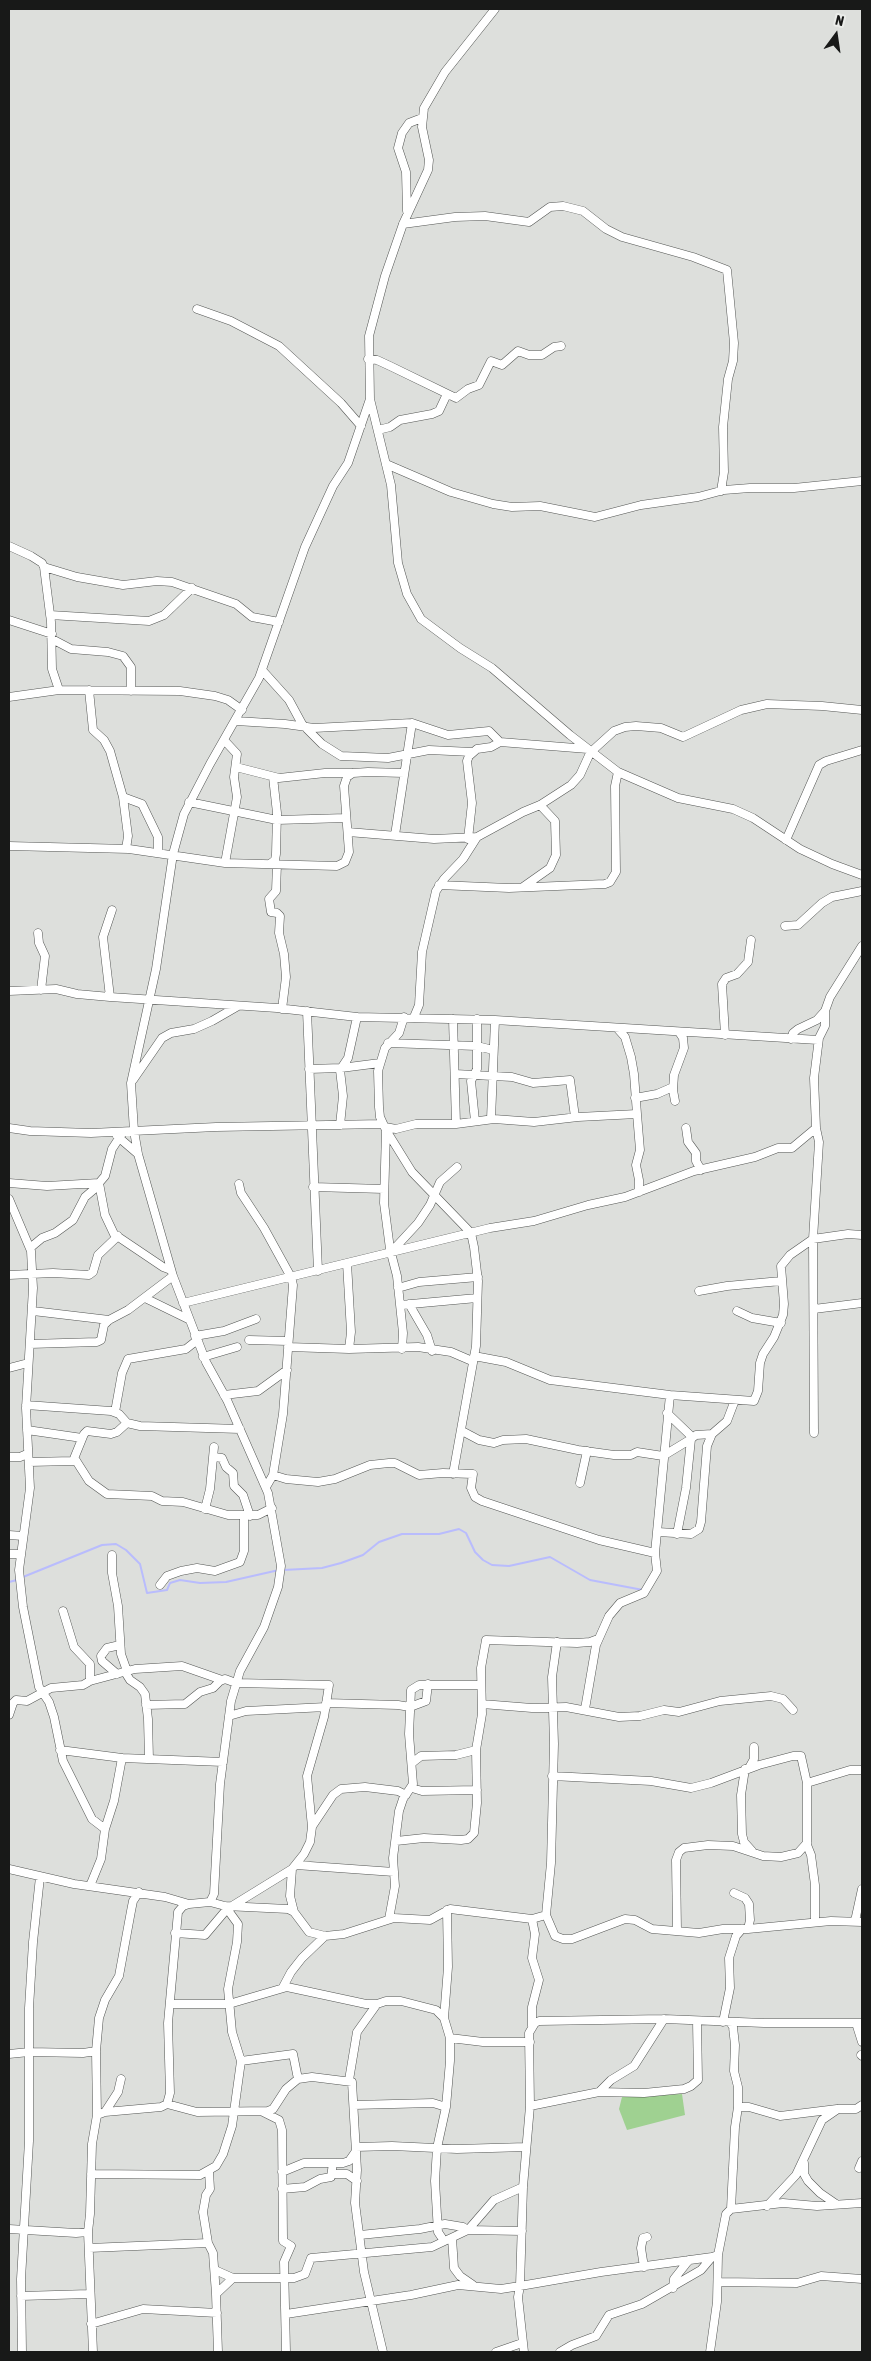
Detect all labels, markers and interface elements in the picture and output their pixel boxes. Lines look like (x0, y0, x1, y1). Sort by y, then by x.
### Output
north arrow (811, 10, 861, 60)
text: N (834, 12, 846, 29)

